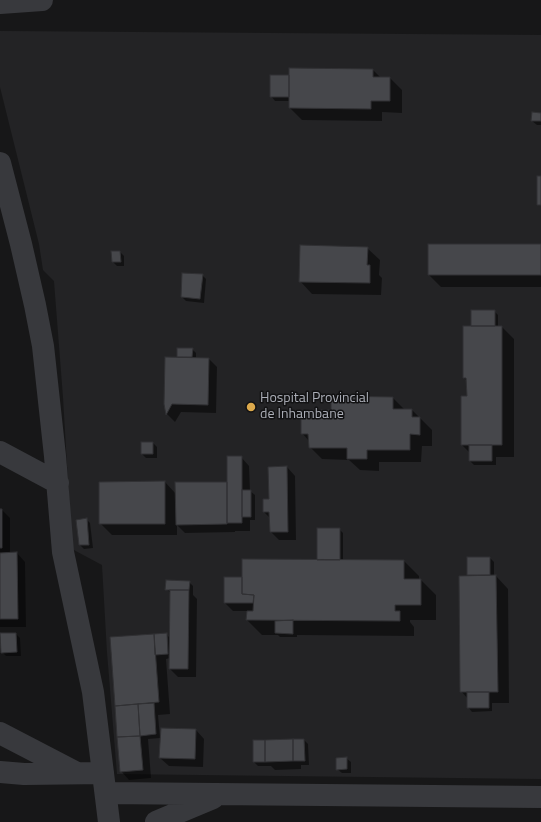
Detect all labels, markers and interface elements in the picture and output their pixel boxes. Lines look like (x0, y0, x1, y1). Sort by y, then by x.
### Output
place label: Hospital Provincial de Inhambane (260, 391, 369, 424)
marker: Hospital Provincial de Inhambane (245, 401, 257, 413)

